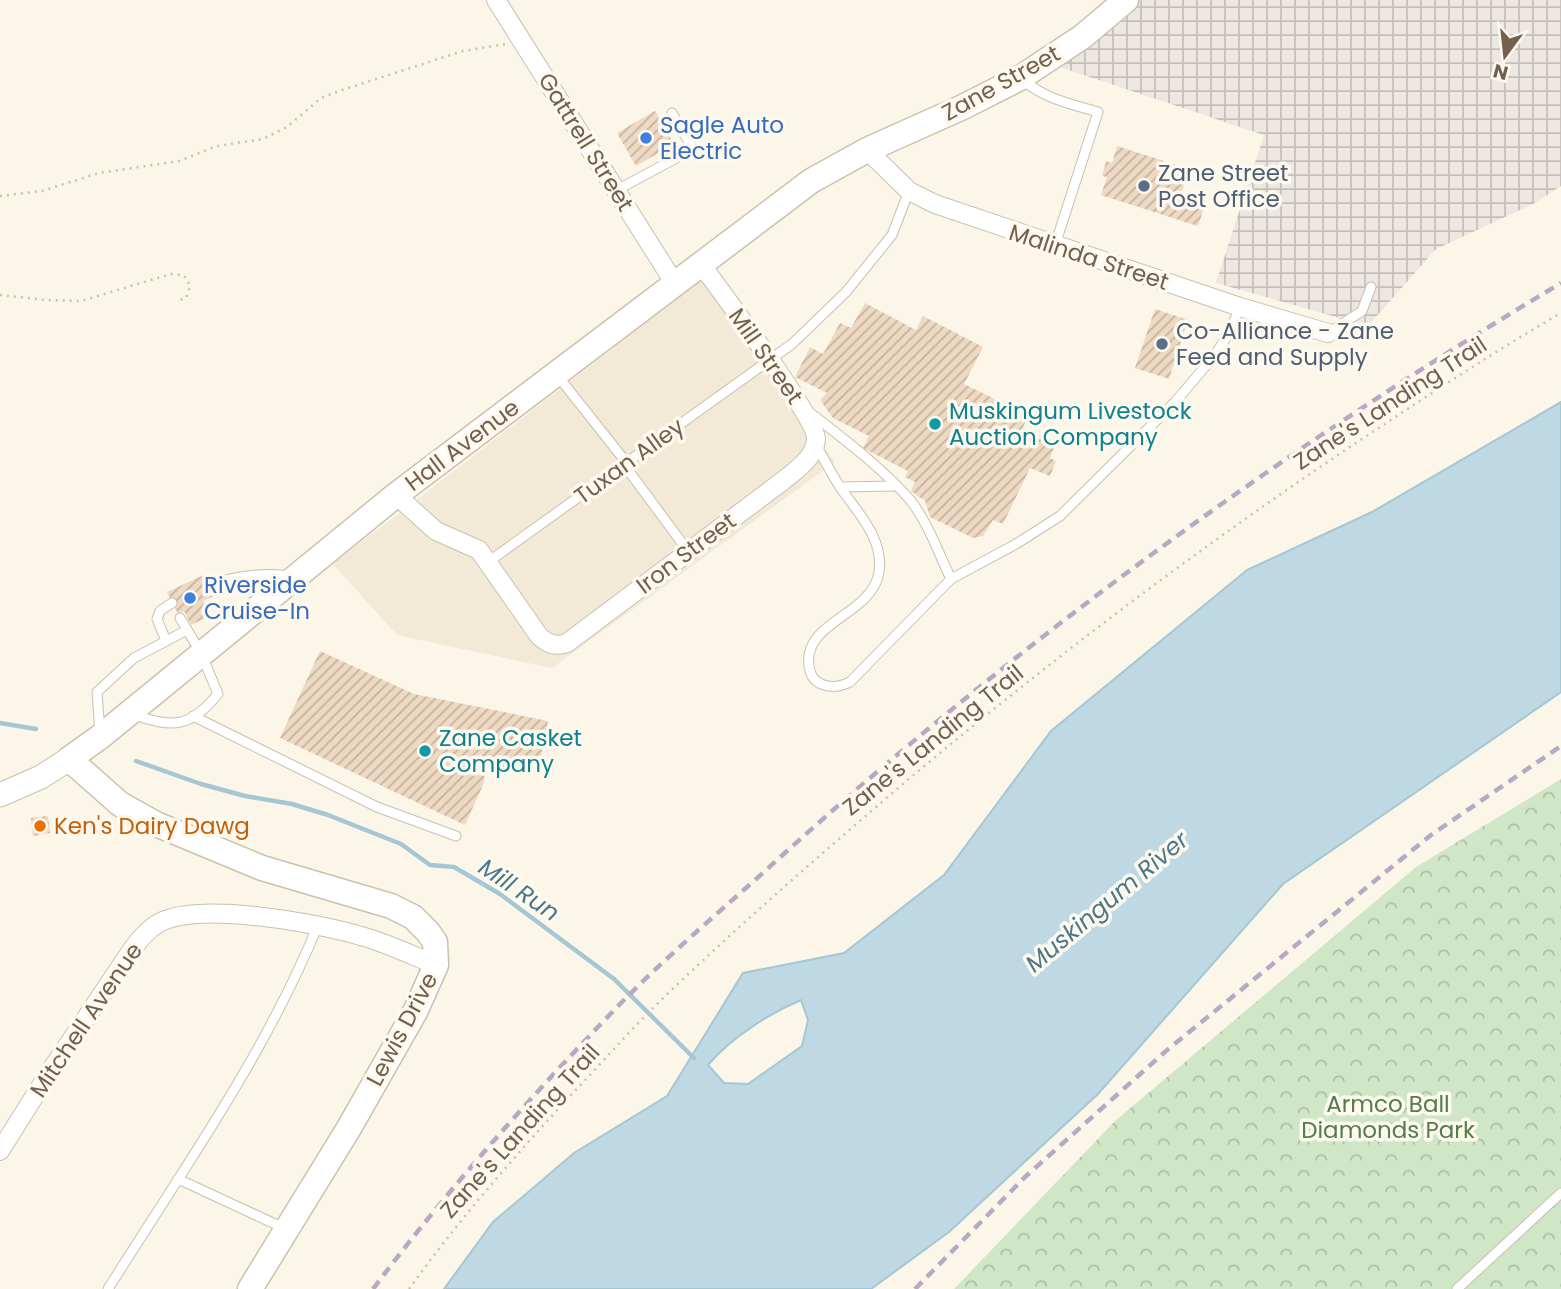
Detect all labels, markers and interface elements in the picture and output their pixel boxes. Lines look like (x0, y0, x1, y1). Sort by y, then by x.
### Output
north arrow (1470, 21, 1540, 91)
street label: Zane Street (936, 37, 1066, 129)
text: N (1490, 57, 1511, 87)
street label: Gattrell Street (531, 67, 641, 217)
place label: Sagle Auto Electric (660, 109, 784, 167)
marker: Sagle Auto Electric (638, 130, 654, 146)
place label: Zane Street Post Office (1158, 157, 1288, 215)
marker: Zane Street Post Office (1136, 178, 1152, 194)
street label: Malinda Street (1005, 216, 1173, 298)
street label: Mill Street (721, 302, 811, 410)
place label: Co-Alliance - Zane Feed and Supply (1176, 315, 1394, 373)
street label: Zane's Landing Trail (1287, 328, 1493, 478)
marker: Co-Alliance - Zane Feed and Supply (1154, 336, 1170, 352)
street label: Hall Avenue (398, 392, 526, 498)
place label: Muskingum Livestock Auction Company (949, 395, 1192, 453)
street label: Tuxan Alley (568, 410, 690, 512)
marker: Muskingum Livestock Auction Company (927, 416, 943, 432)
street label: Iron Street (630, 505, 742, 601)
place label: Riverside Cruise-In (204, 569, 310, 627)
marker: Riverside Cruise-In (182, 590, 198, 606)
street label: Zane's Landing Trail (836, 657, 1030, 823)
place label: Zane Casket Company (439, 722, 582, 780)
marker: Zane Casket Company (417, 743, 433, 759)
place label: Ken's Dairy Dawg (54, 810, 250, 842)
marker: Ken's Dairy Dawg (32, 818, 48, 834)
water label: Muskingum River (1018, 823, 1196, 980)
water label: Mill Run (472, 851, 566, 929)
street label: Mitchell Avenue (22, 936, 150, 1104)
street label: Lewis Drive (359, 967, 445, 1091)
street label: Zane's Landing Trail (433, 1037, 607, 1225)
park label: Armco Ball Diamonds Park (1301, 1088, 1475, 1146)

